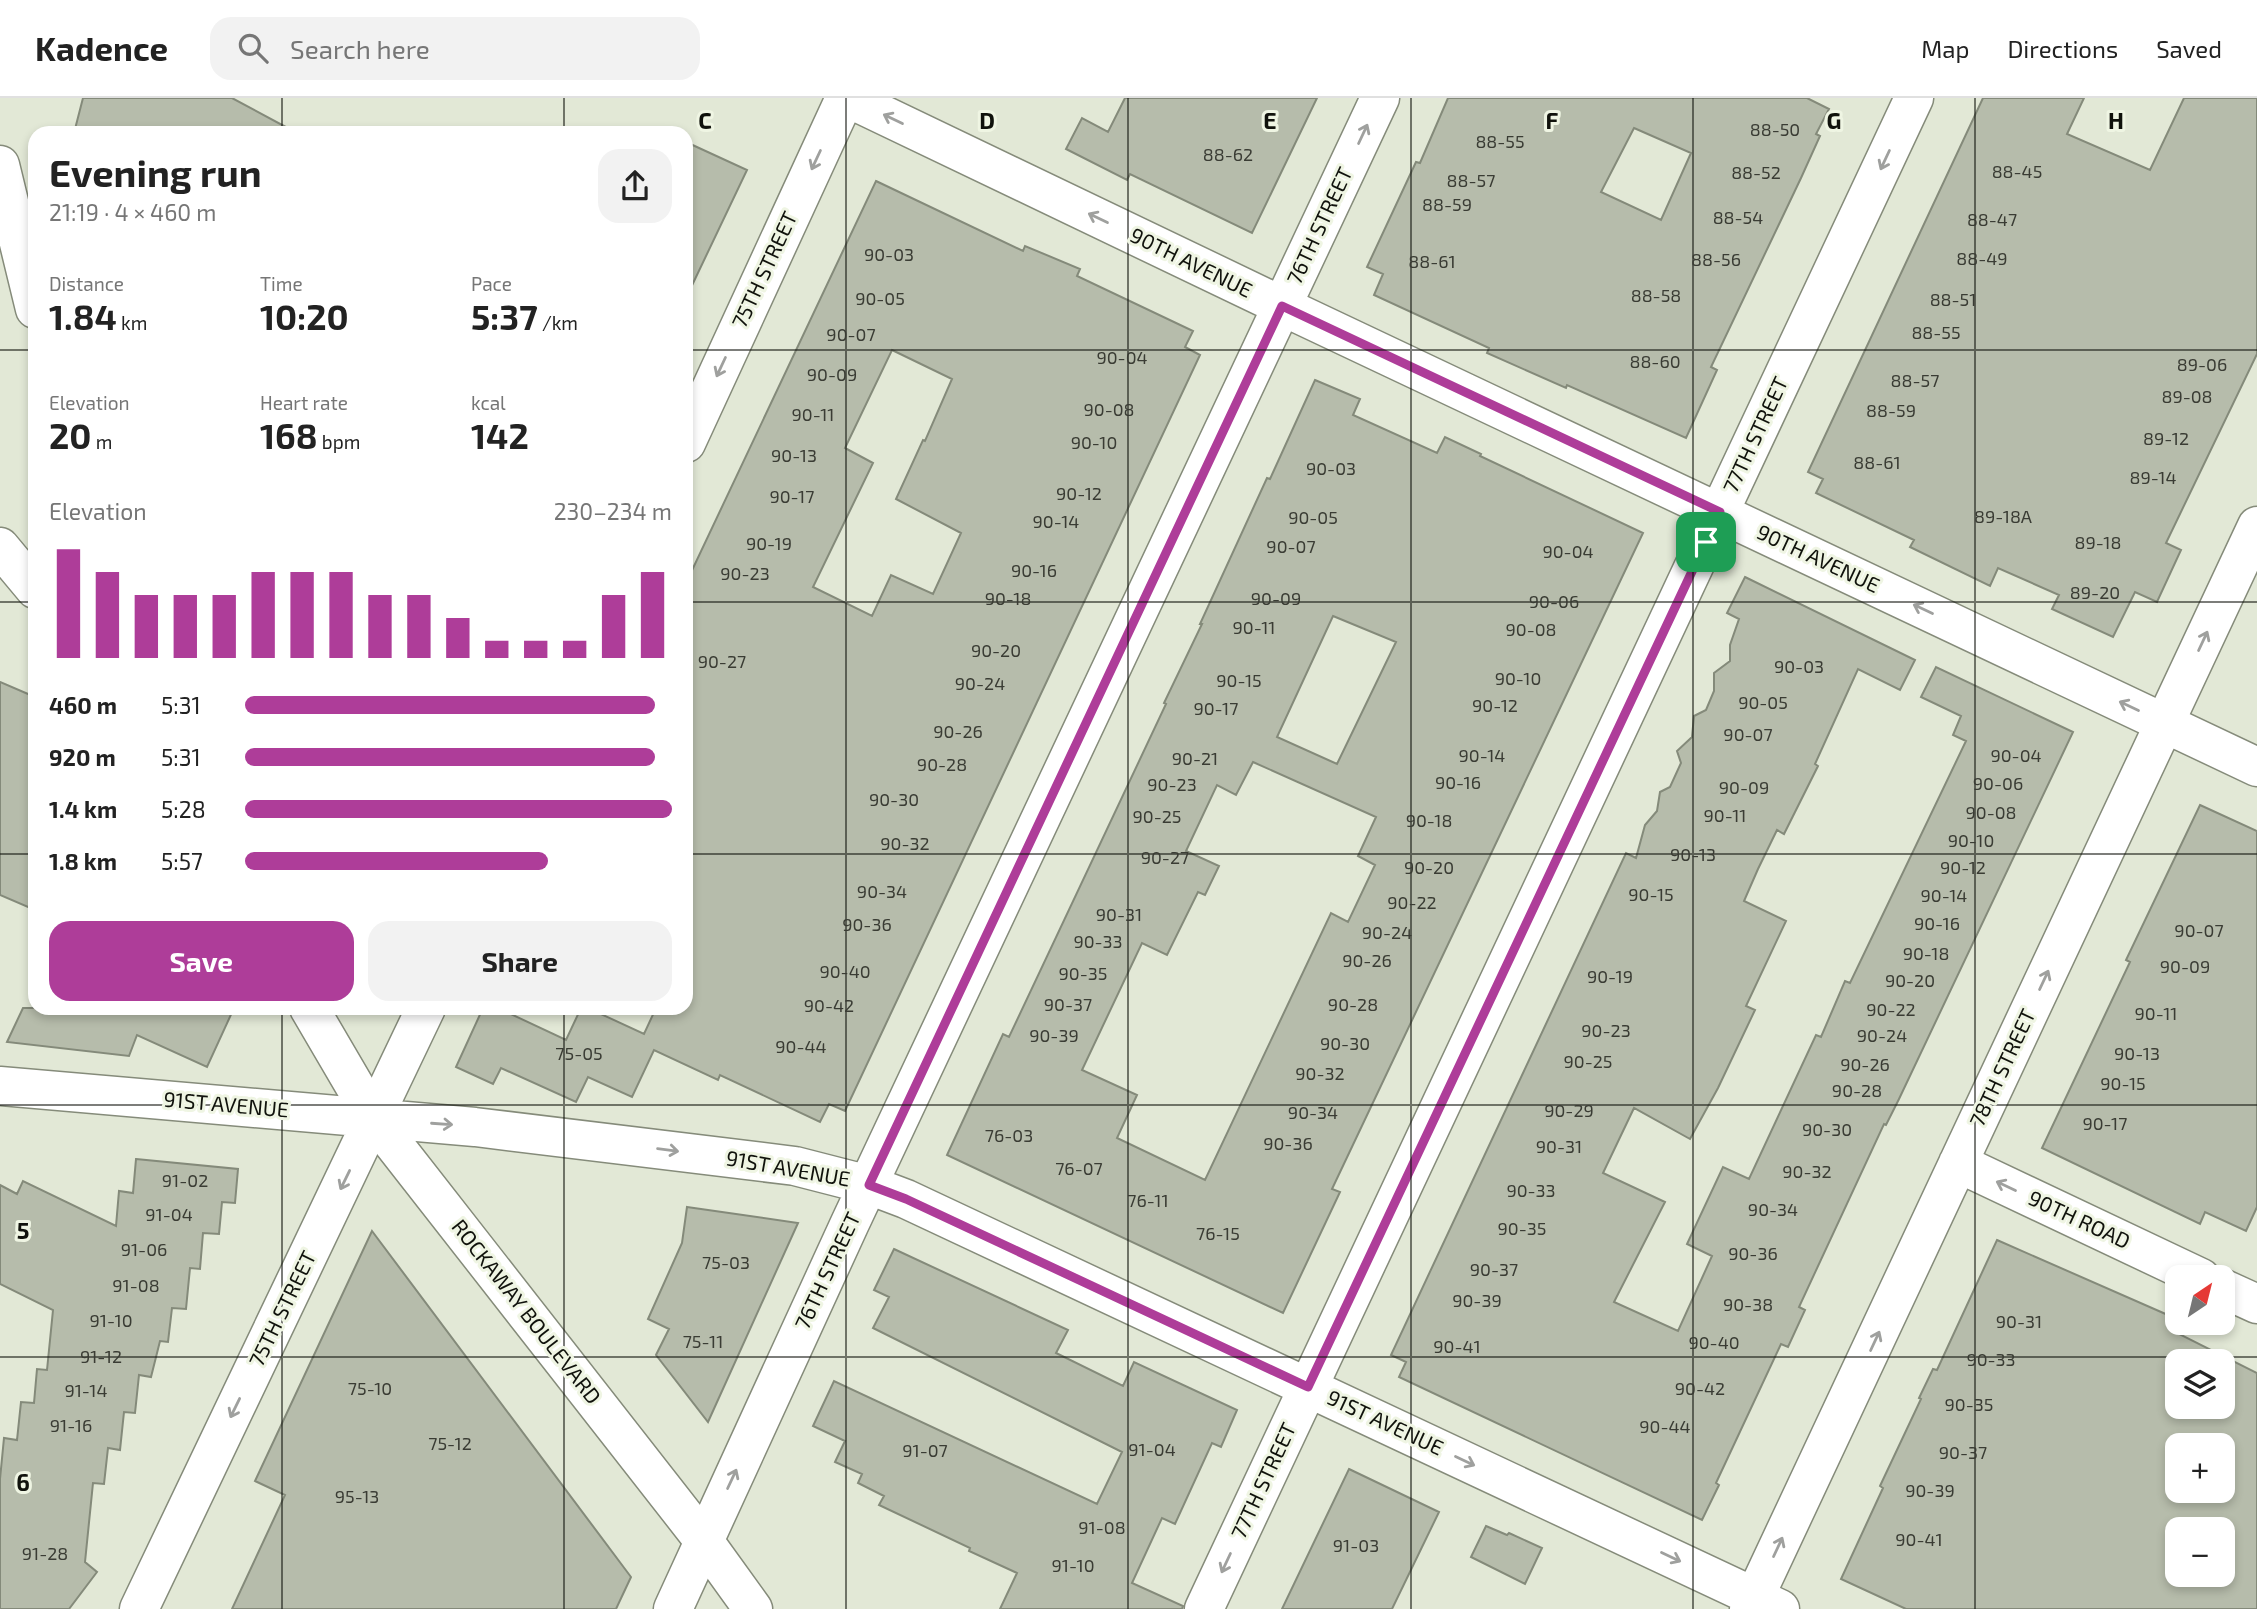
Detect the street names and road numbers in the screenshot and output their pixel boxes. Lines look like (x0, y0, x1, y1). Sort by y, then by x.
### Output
street label: 76TH STREET (1281, 163, 1357, 288)
street label: 75TH STREET (726, 207, 802, 332)
street label: 90TH AVENUE (1127, 221, 1257, 302)
street label: 77TH STREET (1717, 372, 1792, 496)
street label: 90TH AVENUE (1753, 518, 1884, 597)
street label: 78TH STREET (1963, 1004, 2040, 1130)
street label: 91ST AVENUE (163, 1086, 290, 1121)
street label: 91ST AVENUE (724, 1144, 852, 1191)
street label: 90TH ROAD (2025, 1184, 2135, 1253)
street label: 76TH STREET (789, 1208, 865, 1333)
street label: ROCKAWAY BOULEVARD (447, 1214, 607, 1408)
street label: 75TH STREET (243, 1246, 320, 1370)
street label: 91ST AVENUE (1323, 1384, 1448, 1459)
street label: 77TH STREET (1225, 1418, 1300, 1542)

